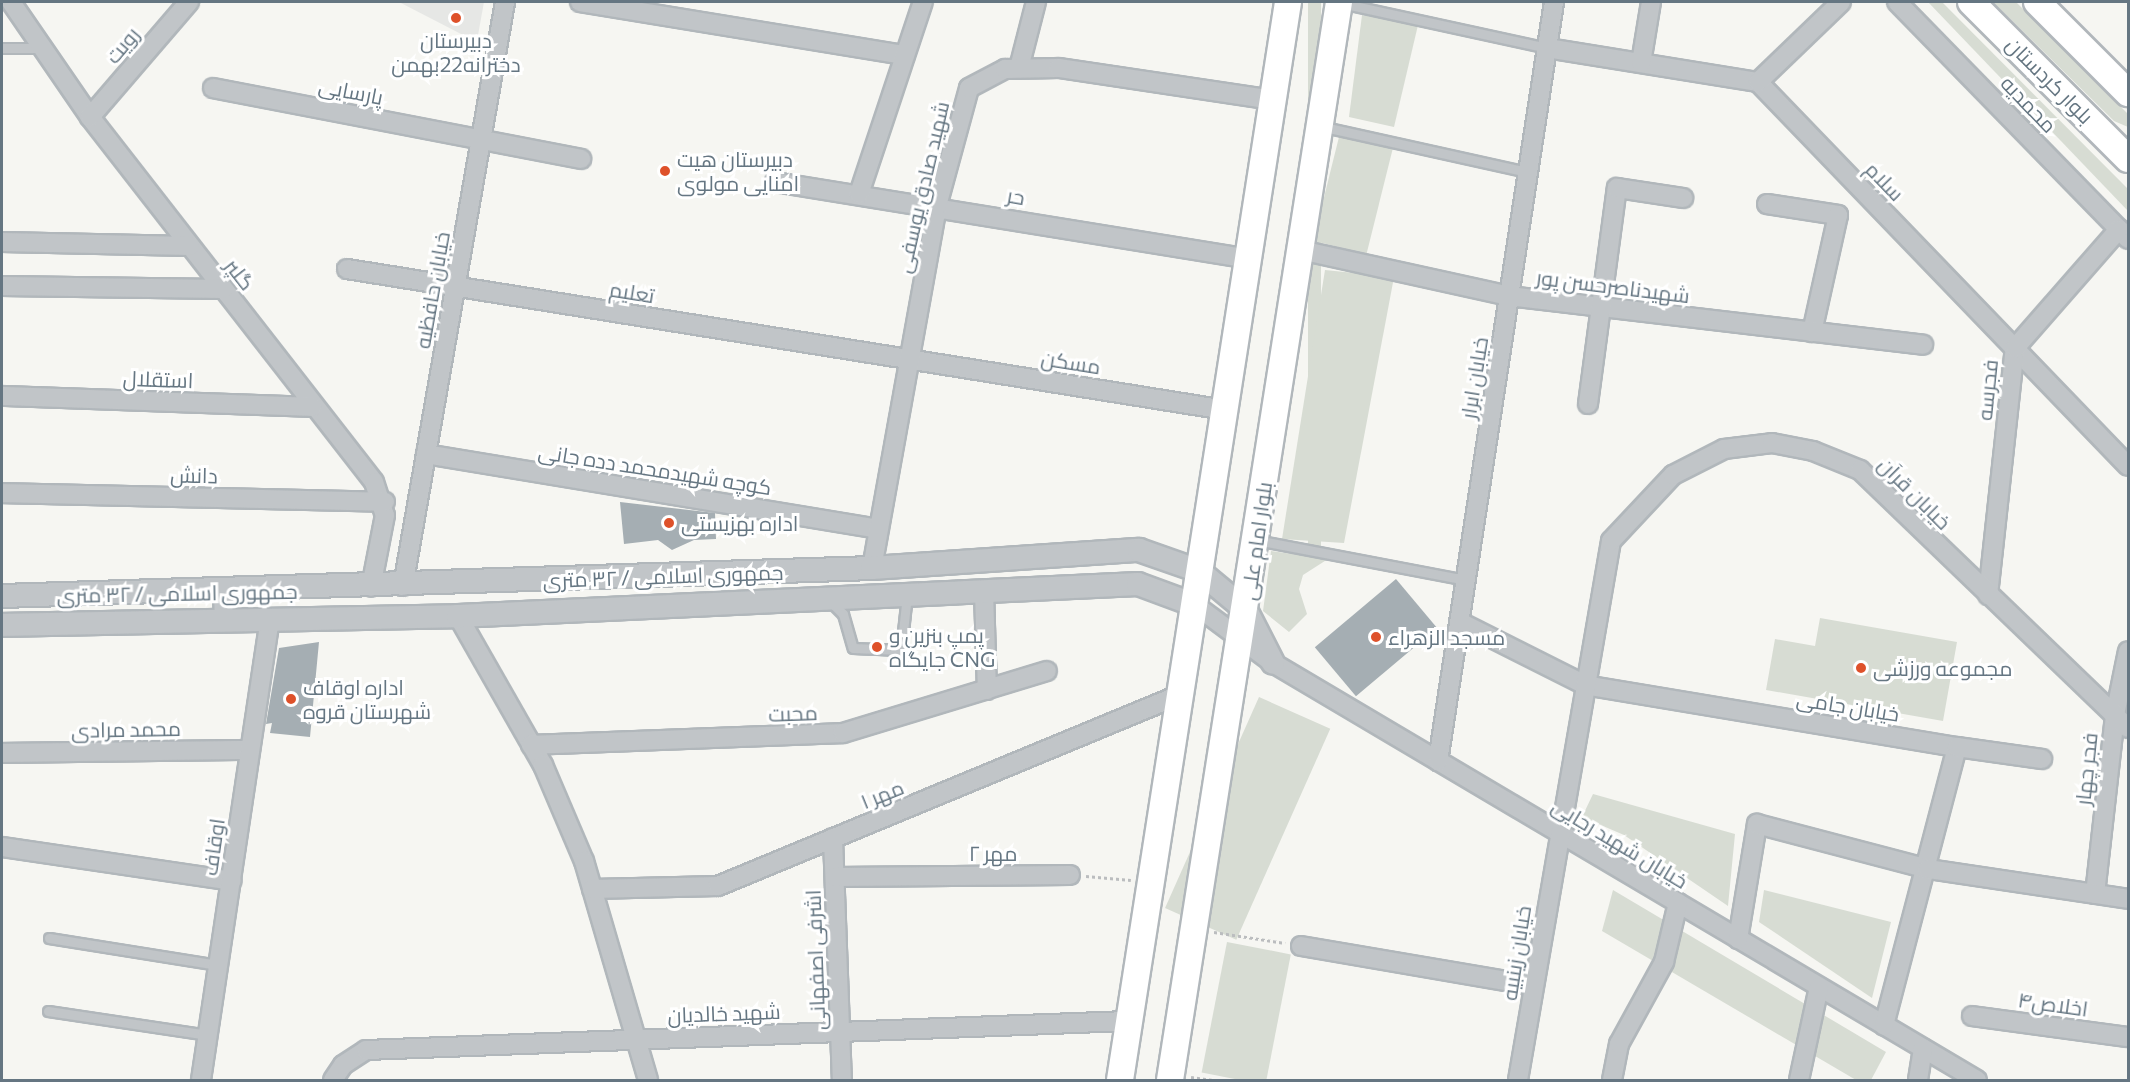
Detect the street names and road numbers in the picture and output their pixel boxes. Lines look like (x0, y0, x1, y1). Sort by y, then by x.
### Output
street label: رویت (100, 22, 144, 68)
street label: بلوار کردستان (2001, 31, 2099, 129)
street label: محمدیه (1996, 70, 2062, 138)
street label: پارسایی (317, 72, 385, 110)
street label: شهید صادق یوسفی (890, 99, 954, 275)
street label: سلام (1860, 156, 1910, 206)
street label: حر (1005, 182, 1027, 210)
street label: خیابان حافظیه (409, 229, 455, 351)
street label: گلپر (220, 253, 260, 295)
street label: شهیدناصرحسن پور (1535, 264, 1691, 308)
street label: تعلیم (608, 276, 656, 308)
street label: خیابان ابرار (1455, 335, 1493, 421)
street label: مسکن (1039, 345, 1103, 379)
street label: فجرسه (1971, 358, 2003, 422)
street label: استقلال (122, 365, 194, 393)
street label: کوچه شهیدمحمد دده جانی (537, 438, 773, 500)
street label: خیابان قرآن (1873, 451, 1957, 535)
street label: دانش (170, 462, 218, 488)
street label: بلوار امام علی (1235, 480, 1277, 602)
street label: جمهوری اسلامی / ۳۲ متری (542, 559, 784, 593)
street label: جمهوری اسلامی / ۳۲ متری (56, 578, 298, 608)
street label: خیابان جامی (1795, 685, 1901, 727)
street label: محبت (768, 700, 818, 726)
street label: محمد مرادی (71, 715, 181, 743)
street label: فجر چهار (2070, 731, 2102, 807)
street label: مهر ۱ (857, 774, 907, 814)
street label: خیابان شهید رجایی (1547, 793, 1693, 893)
street label: اوقاف (197, 817, 229, 877)
street label: مهر ۲ (969, 840, 1017, 866)
street label: اشرفی اصفهانی (800, 889, 830, 1031)
street label: خیابان زینبیه (1496, 904, 1536, 1002)
street label: اخلاص۴ (2016, 987, 2090, 1021)
street label: شهید خالدیان (667, 998, 781, 1028)

